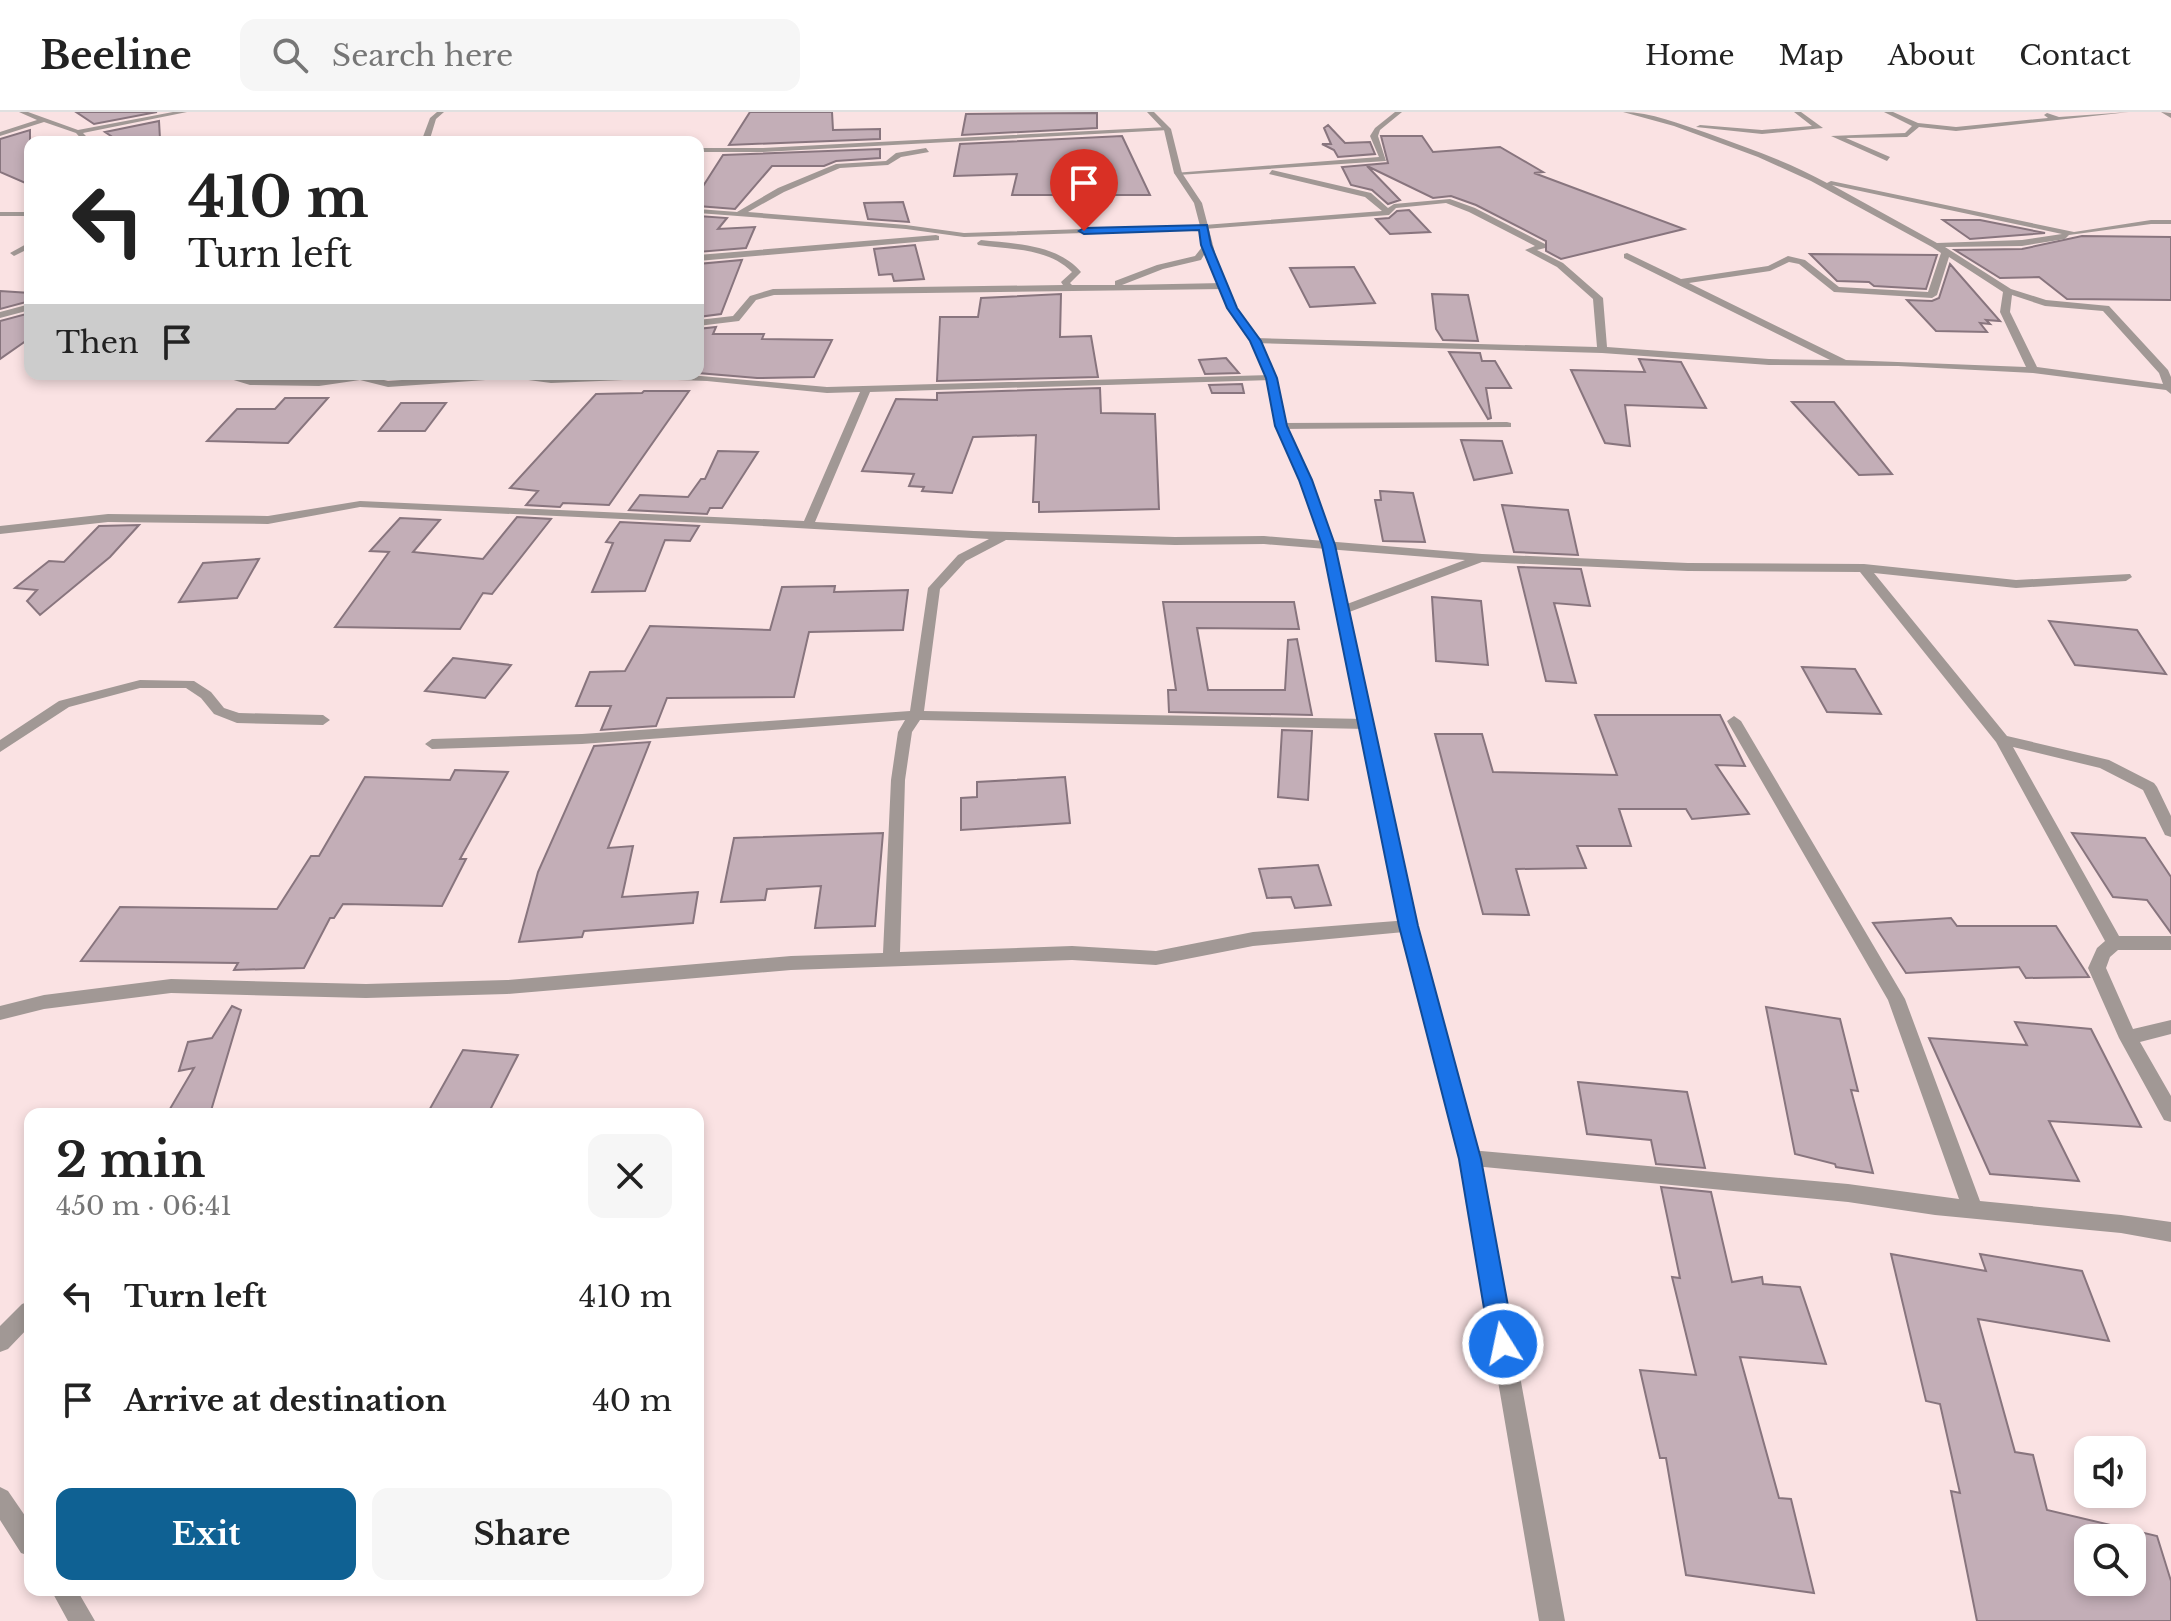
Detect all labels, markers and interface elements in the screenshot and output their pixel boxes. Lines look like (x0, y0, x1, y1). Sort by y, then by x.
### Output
search box (240, 19, 800, 91)
text: Beeline (40, 32, 192, 79)
icon: search (268, 33, 312, 77)
text: Search here (332, 37, 513, 74)
text: Home (1645, 38, 1735, 73)
text: Map (1779, 38, 1844, 73)
text: About (1888, 38, 1975, 73)
text: Contact (2019, 38, 2131, 73)
pin (1050, 149, 1118, 231)
icon: arrive (1062, 161, 1106, 205)
text: 410 m (188, 163, 369, 232)
icon: left (56, 168, 160, 272)
text: Turn left (188, 232, 352, 277)
icon: arrive (155, 320, 199, 364)
text: Then (56, 324, 139, 361)
text: 2 min (56, 1130, 205, 1190)
button: close (588, 1134, 672, 1218)
text: 450 m · 06:41 (56, 1190, 232, 1222)
icon: left (56, 1274, 100, 1318)
text: Turn left (124, 1278, 267, 1315)
text: 410 m (579, 1278, 672, 1315)
position arrow (1461, 1302, 1545, 1386)
icon: arrive (56, 1378, 100, 1422)
text: Arrive at destination (124, 1382, 447, 1419)
text: 40 m (592, 1382, 672, 1419)
map controls (2074, 1436, 2146, 1596)
button: sound (2074, 1436, 2146, 1508)
button: Exit (56, 1488, 356, 1580)
button: Share (372, 1488, 672, 1580)
button: search (2074, 1524, 2146, 1596)

